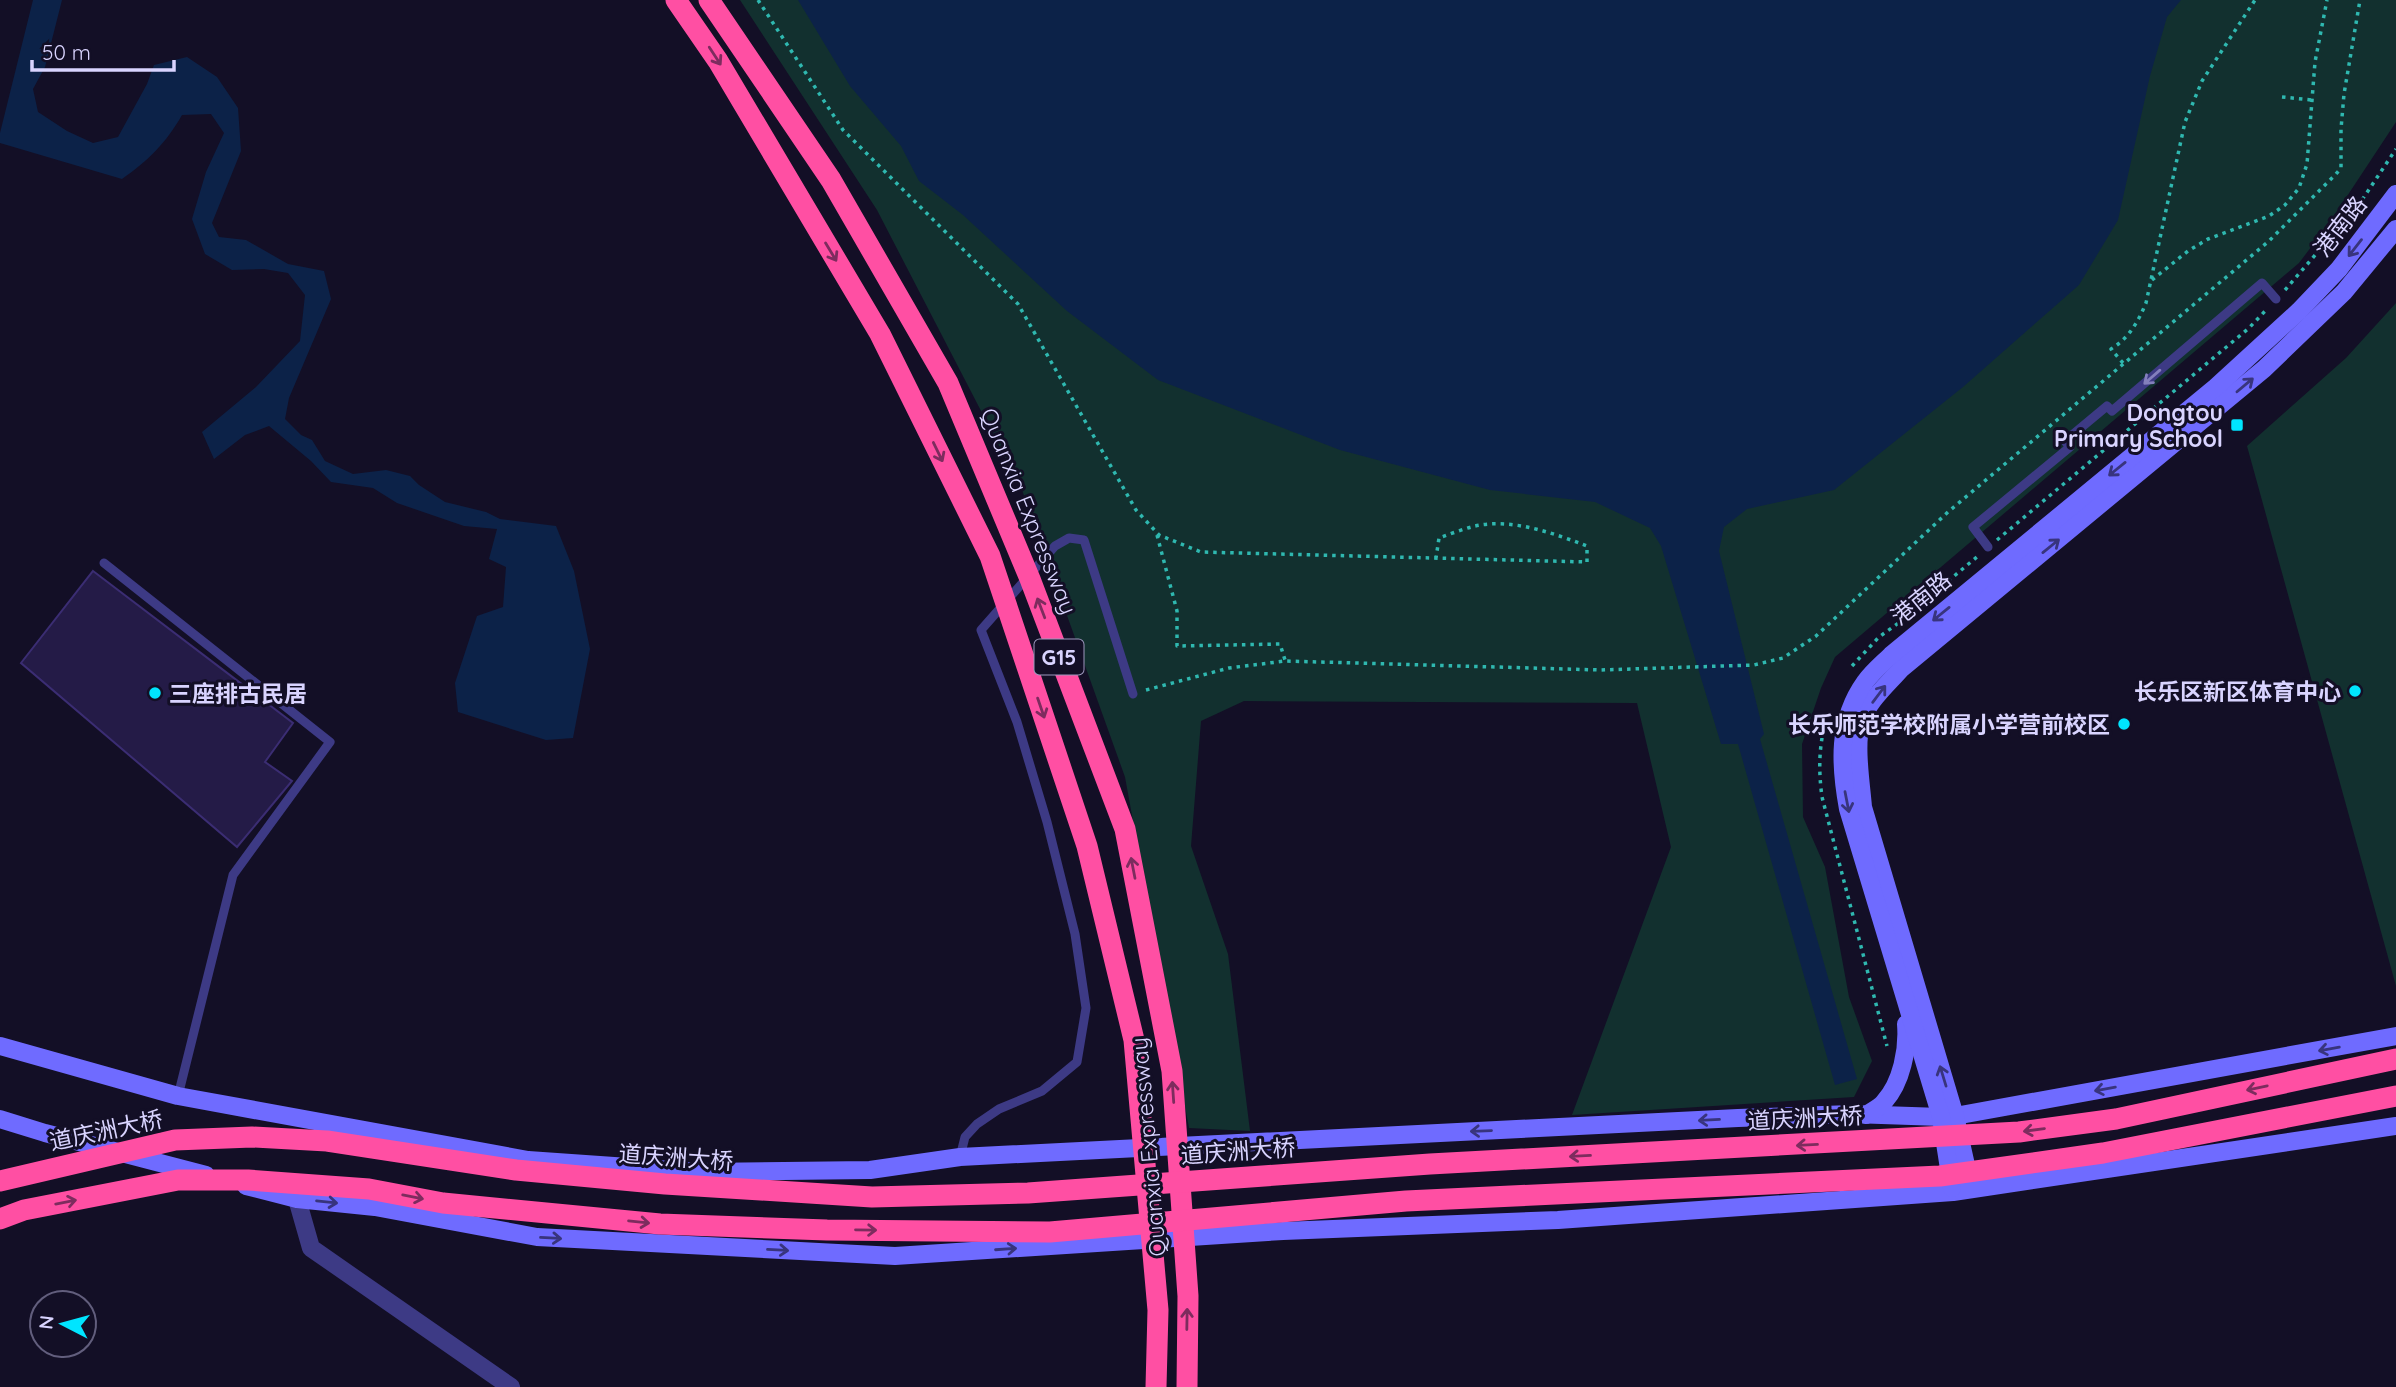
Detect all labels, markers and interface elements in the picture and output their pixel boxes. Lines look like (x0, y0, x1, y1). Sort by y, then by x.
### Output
scale bar (32, 28, 173, 72)
text: 50 m (42, 39, 91, 65)
one-way arrow (708, 46, 722, 66)
street label: 港南路 (2307, 190, 2373, 262)
one-way arrow (2347, 239, 2363, 257)
one-way arrow (824, 241, 838, 261)
one-way arrow (2143, 369, 2161, 385)
one-way arrow (2236, 377, 2254, 393)
place label: Dongtou Primary School (2054, 398, 2223, 453)
street label: Quanxia Expressway (974, 404, 1084, 618)
marker: Dongtou Primary School (2229, 417, 2245, 433)
one-way arrow (932, 441, 946, 462)
one-way arrow (2108, 461, 2126, 477)
one-way arrow (2041, 538, 2059, 553)
street label: 港南路 (1885, 565, 1957, 631)
one-way arrow (1033, 597, 1046, 619)
one-way arrow (1932, 605, 1950, 621)
road number: G15 (1034, 640, 1084, 674)
place label: 长乐区新区体育中心 (2134, 677, 2341, 706)
place label: 三座排古民居 (169, 679, 307, 708)
marker: 长乐区新区体育中心 (2347, 683, 2363, 699)
marker: 三座排古民居 (147, 685, 163, 701)
one-way arrow (1872, 686, 1887, 704)
one-way arrow (1036, 697, 1048, 719)
place label: 长乐师范学校附属小学营前校区 (1788, 710, 2110, 739)
marker: 长乐师范学校附属小学营前校区 (2116, 716, 2132, 732)
one-way arrow (1840, 790, 1854, 813)
one-way arrow (1125, 857, 1139, 880)
street label: Quanxia Expressway (1124, 1036, 1172, 1258)
one-way arrow (2318, 1043, 2341, 1056)
one-way arrow (1936, 1065, 1949, 1087)
one-way arrow (1166, 1081, 1179, 1104)
one-way arrow (2246, 1082, 2269, 1096)
one-way arrow (2094, 1083, 2117, 1096)
street label: 道庆洲大桥 (1747, 1101, 1863, 1135)
street label: 道庆洲大桥 (47, 1104, 165, 1156)
one-way arrow (1698, 1114, 1720, 1127)
one-way arrow (2023, 1123, 2046, 1136)
one-way arrow (1470, 1125, 1493, 1138)
street label: 道庆洲大桥 (1180, 1133, 1296, 1169)
one-way arrow (1796, 1138, 1819, 1151)
street label: 道庆洲大桥 (618, 1139, 734, 1175)
one-way arrow (1568, 1150, 1591, 1163)
one-way arrow (401, 1191, 424, 1204)
one-way arrow (54, 1195, 77, 1208)
one-way arrow (315, 1196, 338, 1209)
one-way arrow (627, 1216, 650, 1229)
one-way arrow (854, 1224, 877, 1237)
one-way arrow (540, 1231, 563, 1244)
one-way arrow (994, 1242, 1017, 1255)
one-way arrow (767, 1243, 790, 1256)
north arrow (28, 1289, 98, 1359)
one-way arrow (1181, 1308, 1194, 1331)
text: N (33, 1314, 59, 1330)

